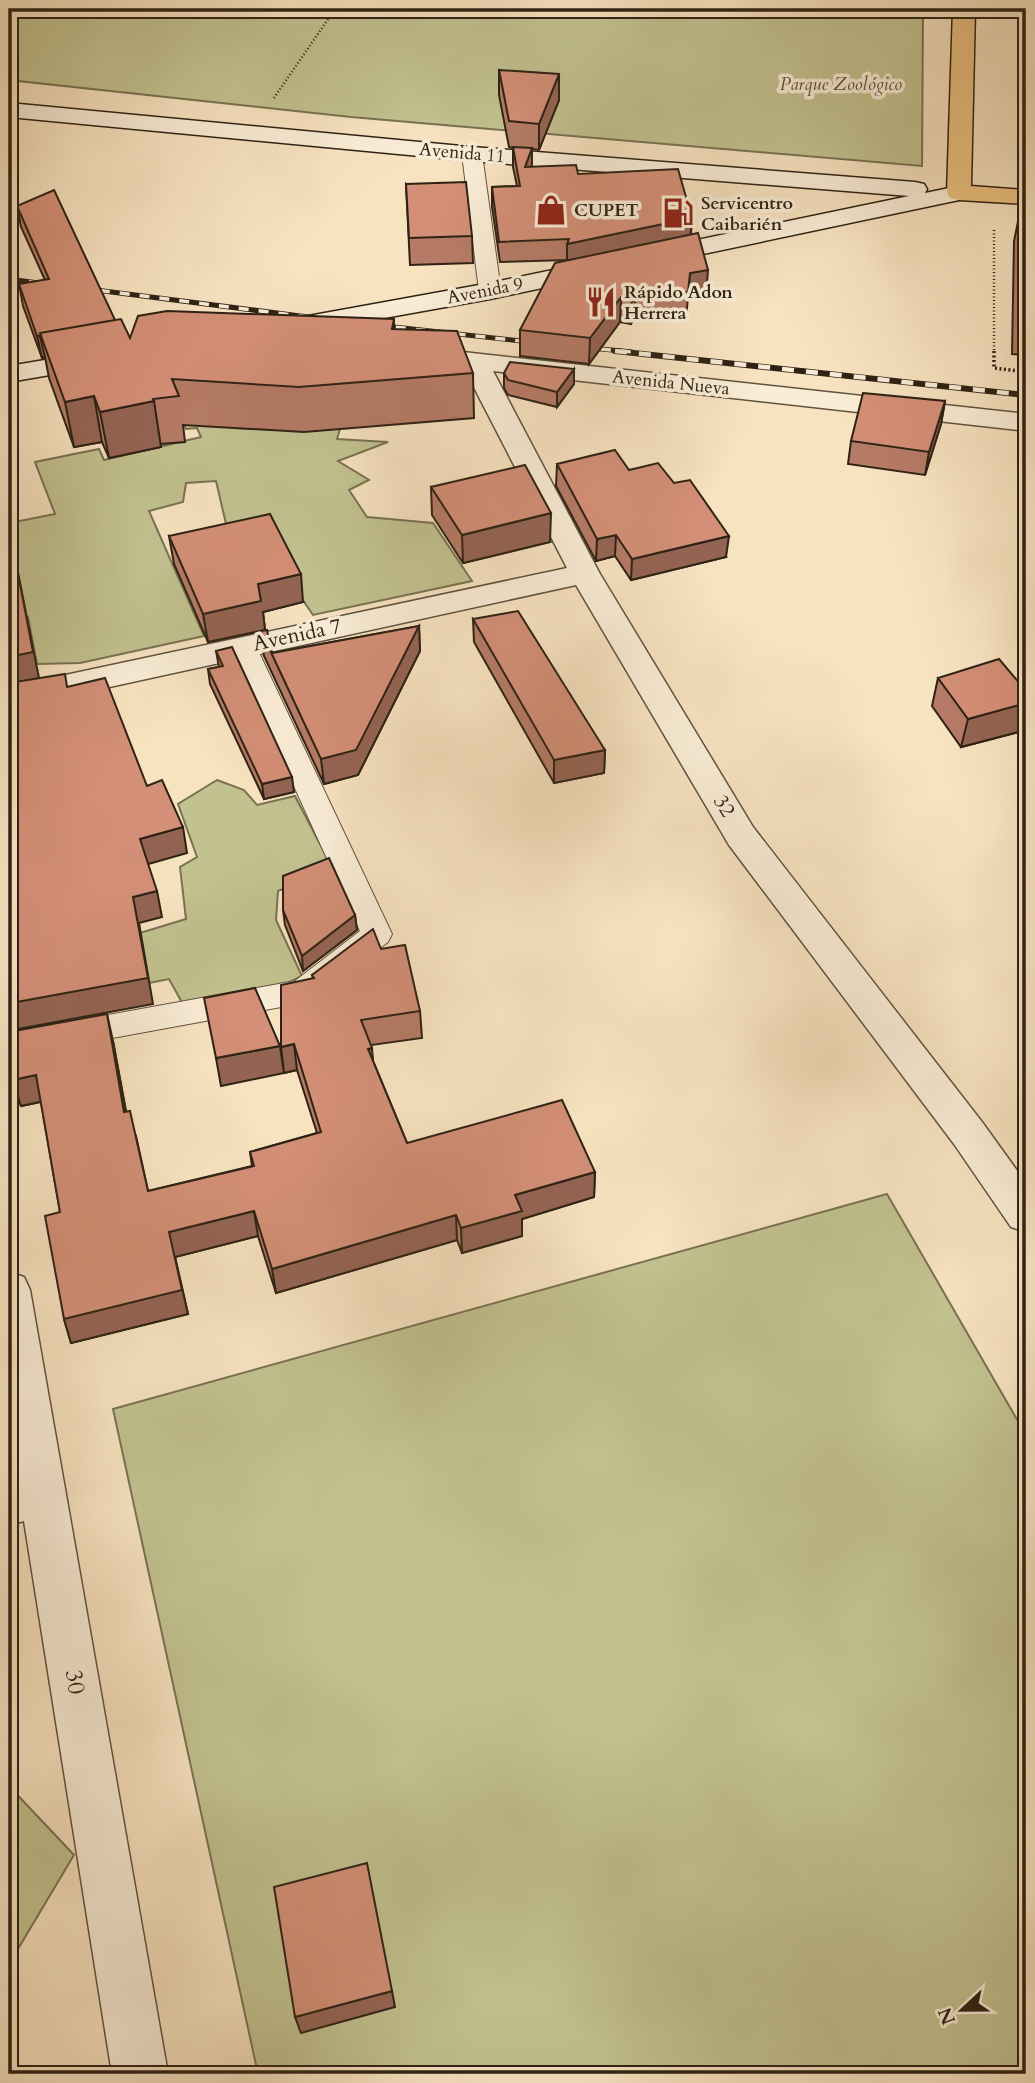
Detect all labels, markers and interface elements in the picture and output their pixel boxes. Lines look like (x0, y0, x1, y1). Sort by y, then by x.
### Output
park label: Parque Zoológico (780, 72, 902, 97)
street label: Avenida 11 (418, 137, 506, 169)
place label: Servicentro Caibarién (701, 191, 793, 237)
shop icon: CUPET (534, 193, 568, 227)
fuel station icon: Servicentro Caibarién (661, 196, 695, 230)
place label: CUPET (574, 198, 639, 223)
street label: Avenida 9 (445, 271, 525, 311)
place label: Rápido Adon Herrera (624, 280, 733, 326)
restaurant icon: Rápido Adon Herrera (584, 285, 618, 319)
street label: Avenida Nueva (611, 364, 731, 402)
street label: Avenida 7 (250, 611, 344, 658)
street label: 32 (706, 789, 742, 823)
street label: 30 (57, 1667, 93, 1697)
north arrow (926, 1974, 996, 2044)
text: N (932, 2003, 962, 2029)

